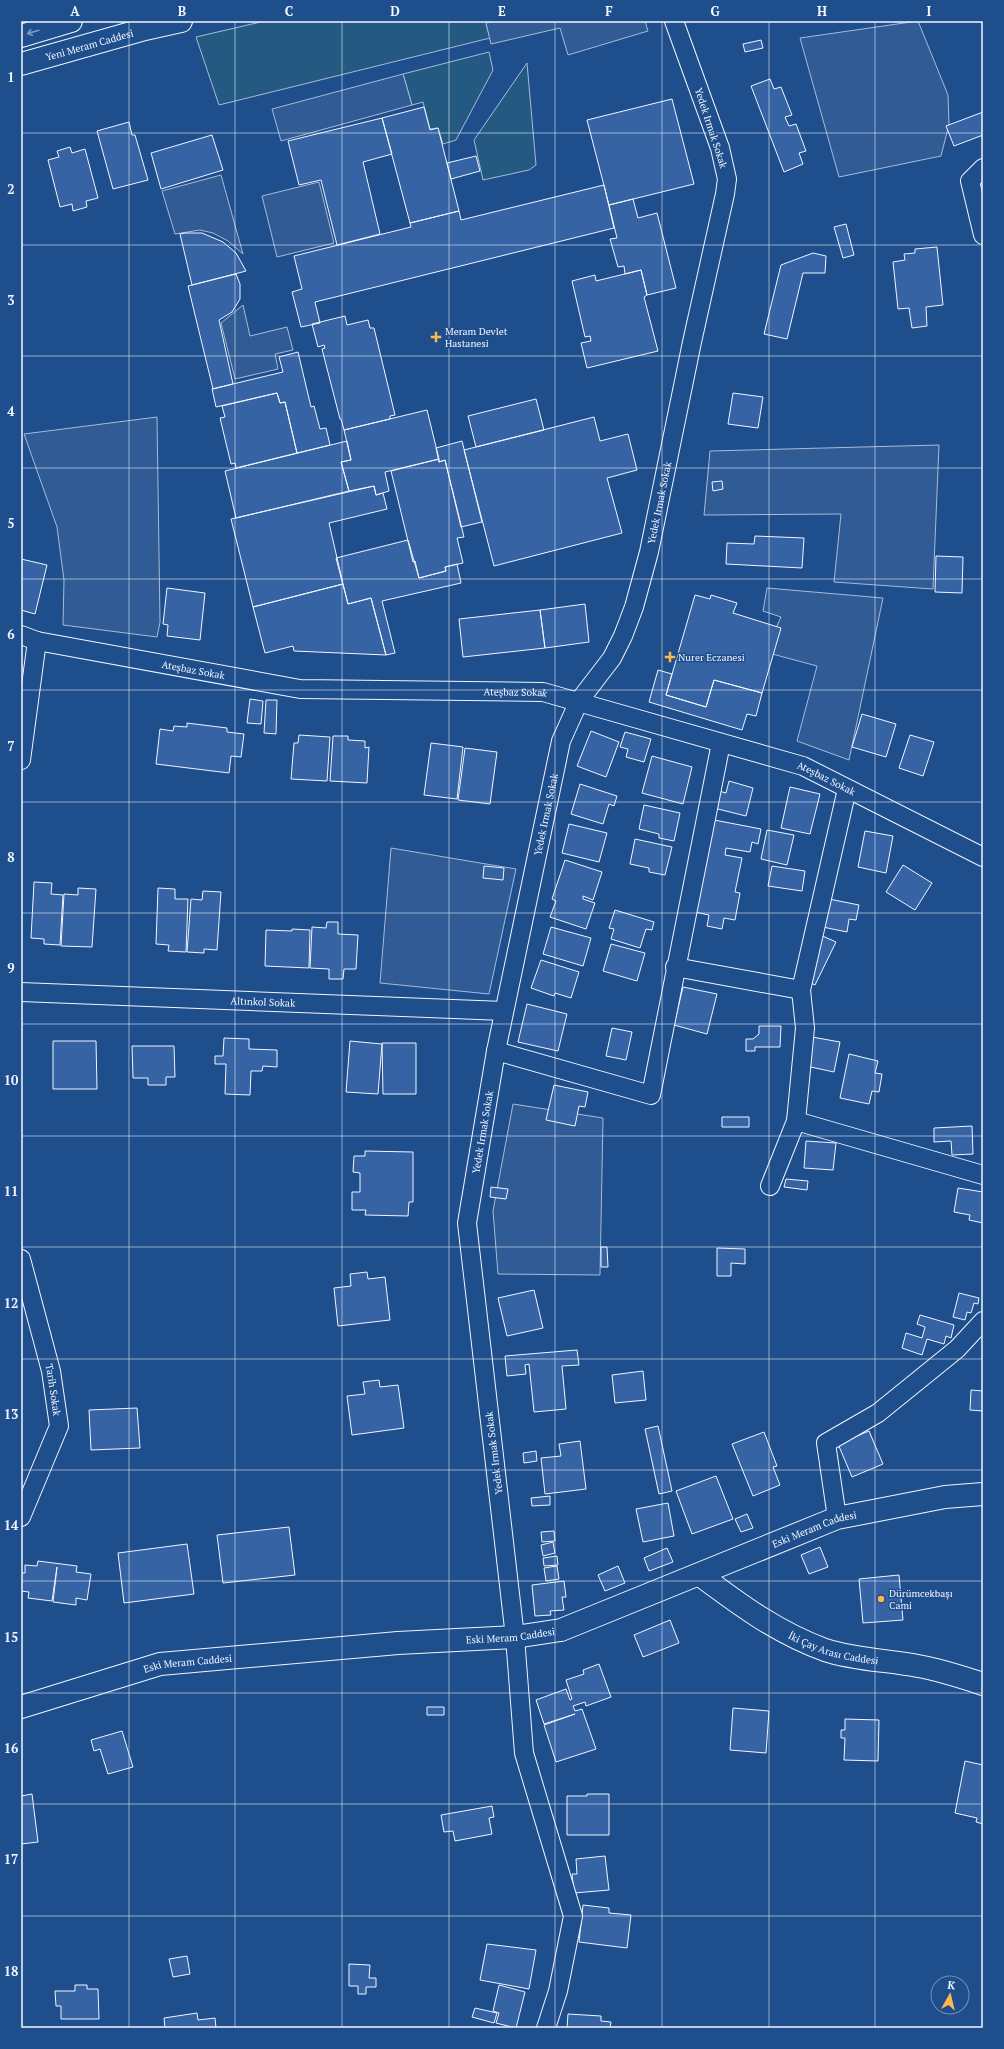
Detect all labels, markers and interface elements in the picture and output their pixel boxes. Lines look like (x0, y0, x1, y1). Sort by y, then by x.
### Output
text: A (70, 2, 80, 20)
text: B (178, 2, 186, 20)
text: C (285, 2, 293, 20)
text: D (390, 2, 400, 20)
text: E (498, 2, 506, 20)
text: F (605, 2, 613, 20)
text: G (710, 2, 720, 20)
text: H (817, 2, 827, 20)
text: I (927, 2, 932, 20)
street label: Yeni Meram Caddesi (44, 26, 135, 63)
one-way arrow (26, 29, 39, 36)
text: 1 (7, 68, 15, 86)
street label: Yedek Irmak Sokak (692, 86, 730, 171)
text: 2 (7, 180, 15, 198)
text: 3 (7, 291, 15, 309)
place label: Meram Devlet Hastanesi (445, 325, 508, 350)
marker: Meram Devlet Hastanesi (430, 331, 442, 343)
text: 4 (7, 402, 15, 420)
street label: Yedek Irmak Sokak (644, 459, 674, 545)
text: 5 (7, 514, 15, 532)
text: 6 (7, 625, 15, 643)
place label: Nurer Eczanesi (678, 651, 745, 664)
marker: Nurer Eczanesi (665, 652, 675, 662)
street label: Ateşbaz Sokak (161, 657, 227, 682)
street label: Ateşbaz Sokak (484, 685, 550, 700)
text: 7 (7, 737, 15, 755)
street label: Ateşbaz Sokak (796, 758, 859, 798)
street label: Yedek Irmak Sokak (531, 771, 561, 857)
text: 8 (7, 848, 15, 866)
text: 9 (7, 959, 15, 977)
street label: Altınkol Sokak (230, 994, 296, 1009)
text: 10 (4, 1071, 19, 1089)
street label: Yedek Irmak Sokak (469, 1089, 496, 1174)
text: 11 (4, 1182, 18, 1200)
text: 12 (4, 1294, 18, 1312)
street label: Tarih Sokak (43, 1362, 64, 1418)
text: 13 (4, 1405, 18, 1423)
street label: Yedek Irmak Sokak (482, 1410, 506, 1495)
street label: Eski Meram Caddesi (770, 1508, 858, 1550)
text: 14 (4, 1516, 19, 1534)
place label: Dürümcekbaşı Cami (889, 1587, 953, 1612)
marker: Dürümcekbaşı Cami (876, 1594, 886, 1604)
street label: Eski Meram Caddesi (465, 1625, 556, 1646)
text: 15 (4, 1628, 18, 1646)
street label: İki Çay Arası Caddesi (786, 1628, 879, 1667)
street label: Eski Meram Caddesi (142, 1651, 233, 1675)
text: 16 (4, 1739, 18, 1757)
text: 17 (4, 1850, 18, 1868)
text: 18 (4, 1962, 18, 1980)
north arrow (930, 1975, 970, 2015)
text: K (947, 1978, 956, 1993)

